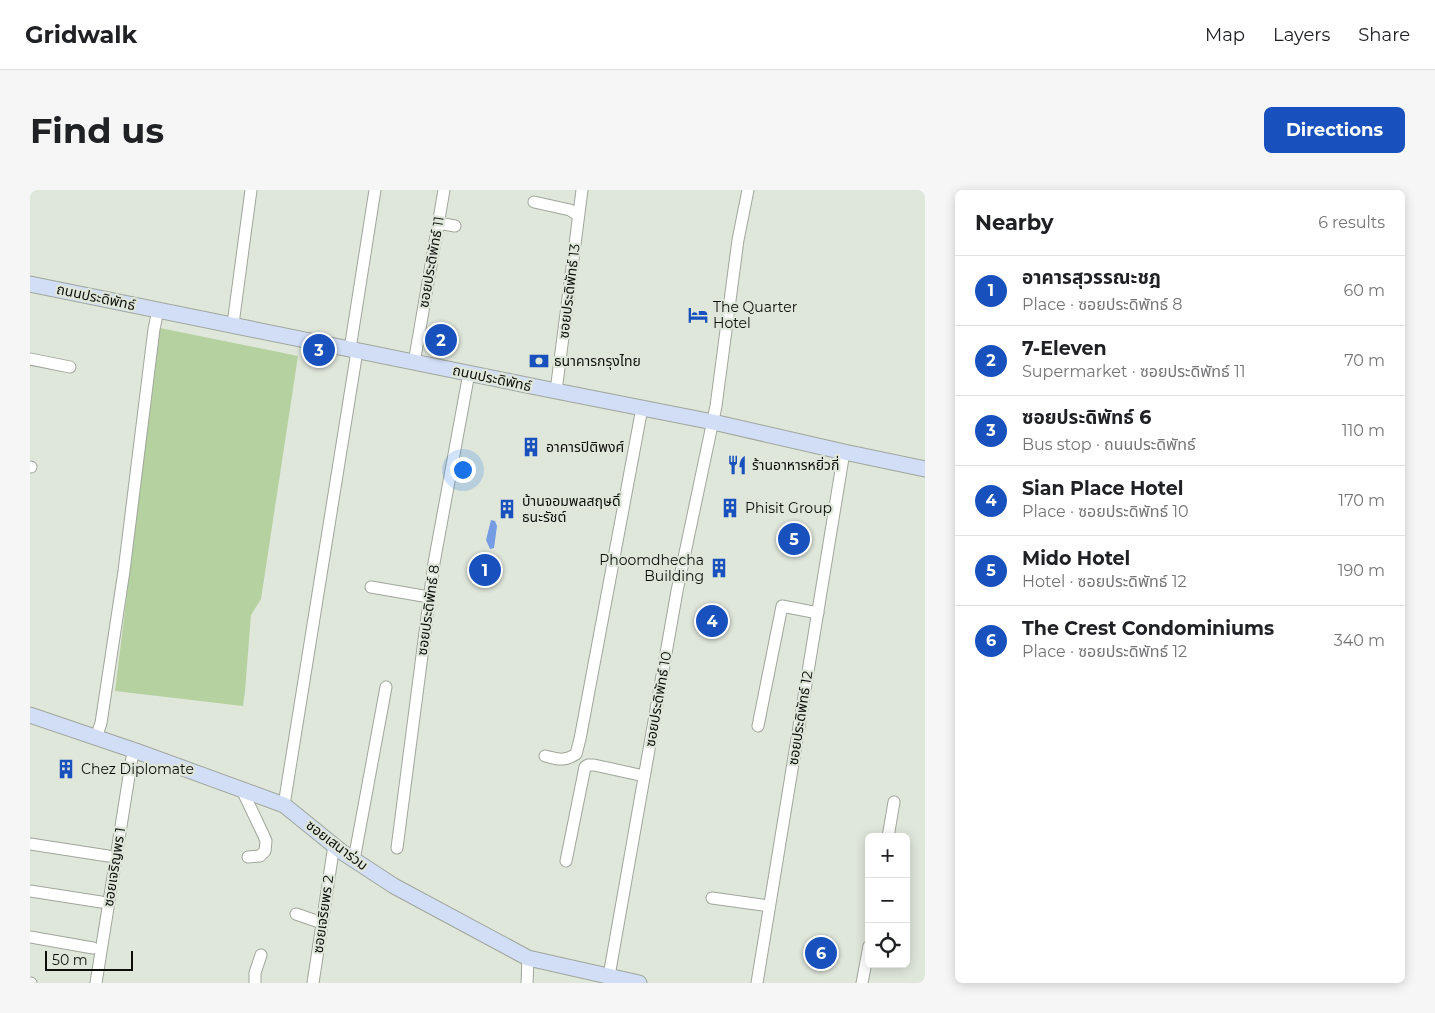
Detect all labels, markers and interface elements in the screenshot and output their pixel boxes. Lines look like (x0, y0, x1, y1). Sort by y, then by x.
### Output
text: Gridwalk (25, 20, 137, 49)
text: Map (1205, 24, 1245, 46)
text: Layers (1273, 24, 1330, 46)
text: Share (1358, 24, 1410, 46)
button: Directions (1264, 107, 1405, 153)
text: Find us (30, 109, 164, 152)
text: Nearby (975, 210, 1054, 235)
text: 6 results (1318, 213, 1385, 232)
street label: ซอยประดิพัทธ์ 11 (414, 215, 448, 309)
street label: ซอยประดิพัทธ์ 13 (554, 243, 584, 339)
text: อาคารสุวรรณะชฎ (1022, 266, 1161, 289)
street label: ถนนประดิพัทธ์ (55, 280, 137, 314)
text: 1 (988, 281, 994, 300)
text: 60 m (1343, 281, 1385, 300)
text: Place · ซอยประดิพัทธ์ 8 (1022, 295, 1182, 314)
place label: The Quarter Hotel (713, 298, 798, 332)
hotel icon: The Quarter Hotel (687, 304, 709, 326)
pin: 2 (425, 321, 457, 359)
pin: 3 (303, 331, 335, 369)
text: 7-Eleven (1022, 337, 1107, 360)
bank icon: ธนาคารกรุงไทย (528, 350, 550, 372)
text: 2 (986, 351, 996, 370)
text: 70 m (1344, 351, 1385, 370)
place label: ธนาคารกรุงไทย (554, 352, 641, 370)
street label: ถนนประดิพัทธ์ (451, 361, 533, 395)
text: Supermarket · ซอยประดิพัทธ์ 11 (1022, 362, 1246, 381)
text: ซอยประดิพัทธ์ 6 (1022, 406, 1151, 429)
text: 3 (986, 421, 996, 440)
text: 110 m (1342, 421, 1385, 440)
text: Bus stop · ถนนประดิพัทธ์ (1022, 435, 1196, 454)
building icon: อาคารปิติพงศ์ (520, 436, 542, 458)
place label: อาคารปิติพงศ์ (546, 438, 624, 456)
restaurant icon: ร้านอาหารหยิ่วกี่ (726, 454, 748, 476)
place label: ร้านอาหารหยิ่วกี่ (752, 455, 839, 474)
your location (450, 457, 476, 483)
text: Sian Place Hotel (1022, 477, 1183, 500)
text: 4 (985, 491, 997, 510)
text: 170 m (1338, 491, 1385, 510)
place label: บ้านจอมพลสฤษดิ์ ธนะรัชต์ (522, 492, 621, 526)
building icon: Phisit Group (719, 497, 741, 519)
building icon: บ้านจอมพลสฤษดิ์ ธนะรัชต์ (496, 498, 518, 520)
place label: Phisit Group (745, 499, 832, 517)
text: Place · ซอยประดิพัทธ์ 10 (1022, 502, 1189, 521)
pin: 5 (778, 520, 810, 558)
text: Mido Hotel (1022, 547, 1130, 570)
pin: 1 (469, 551, 501, 589)
place label: Phoomdhecha Building (599, 551, 704, 585)
building icon: Phoomdhecha Building (708, 557, 730, 579)
text: 5 (986, 561, 996, 580)
text: 190 m (1338, 561, 1385, 580)
street label: ซอยประดิพัทธ์ 8 (413, 563, 443, 656)
text: Hotel · ซอยประดิพัทธ์ 12 (1022, 572, 1187, 591)
pin: 4 (696, 602, 728, 640)
text: The Crest Condominiums (1022, 617, 1274, 640)
text: 6 (986, 631, 996, 650)
text: 340 m (1334, 631, 1385, 650)
text: Place · ซอยประดิพัทธ์ 12 (1022, 642, 1187, 661)
street label: ซอยประดิพัทธ์ 10 (641, 650, 675, 748)
street label: ซอยประดิพัทธ์ 12 (784, 669, 816, 766)
building icon: Chez Diplomate (55, 758, 77, 780)
place label: Chez Diplomate (81, 760, 194, 778)
street label: ซอยเสนาร่วม (303, 816, 371, 874)
street label: ซอยเจริญพร 1 (99, 826, 129, 908)
map controls (865, 833, 910, 968)
button: + (865, 833, 910, 878)
street label: ซอยเจริยพร 2 (309, 874, 337, 954)
button: − (865, 878, 910, 923)
button: locate (865, 923, 910, 968)
pin: 6 (805, 934, 837, 972)
scale bar (45, 948, 132, 971)
text: 50 m (52, 951, 88, 969)

